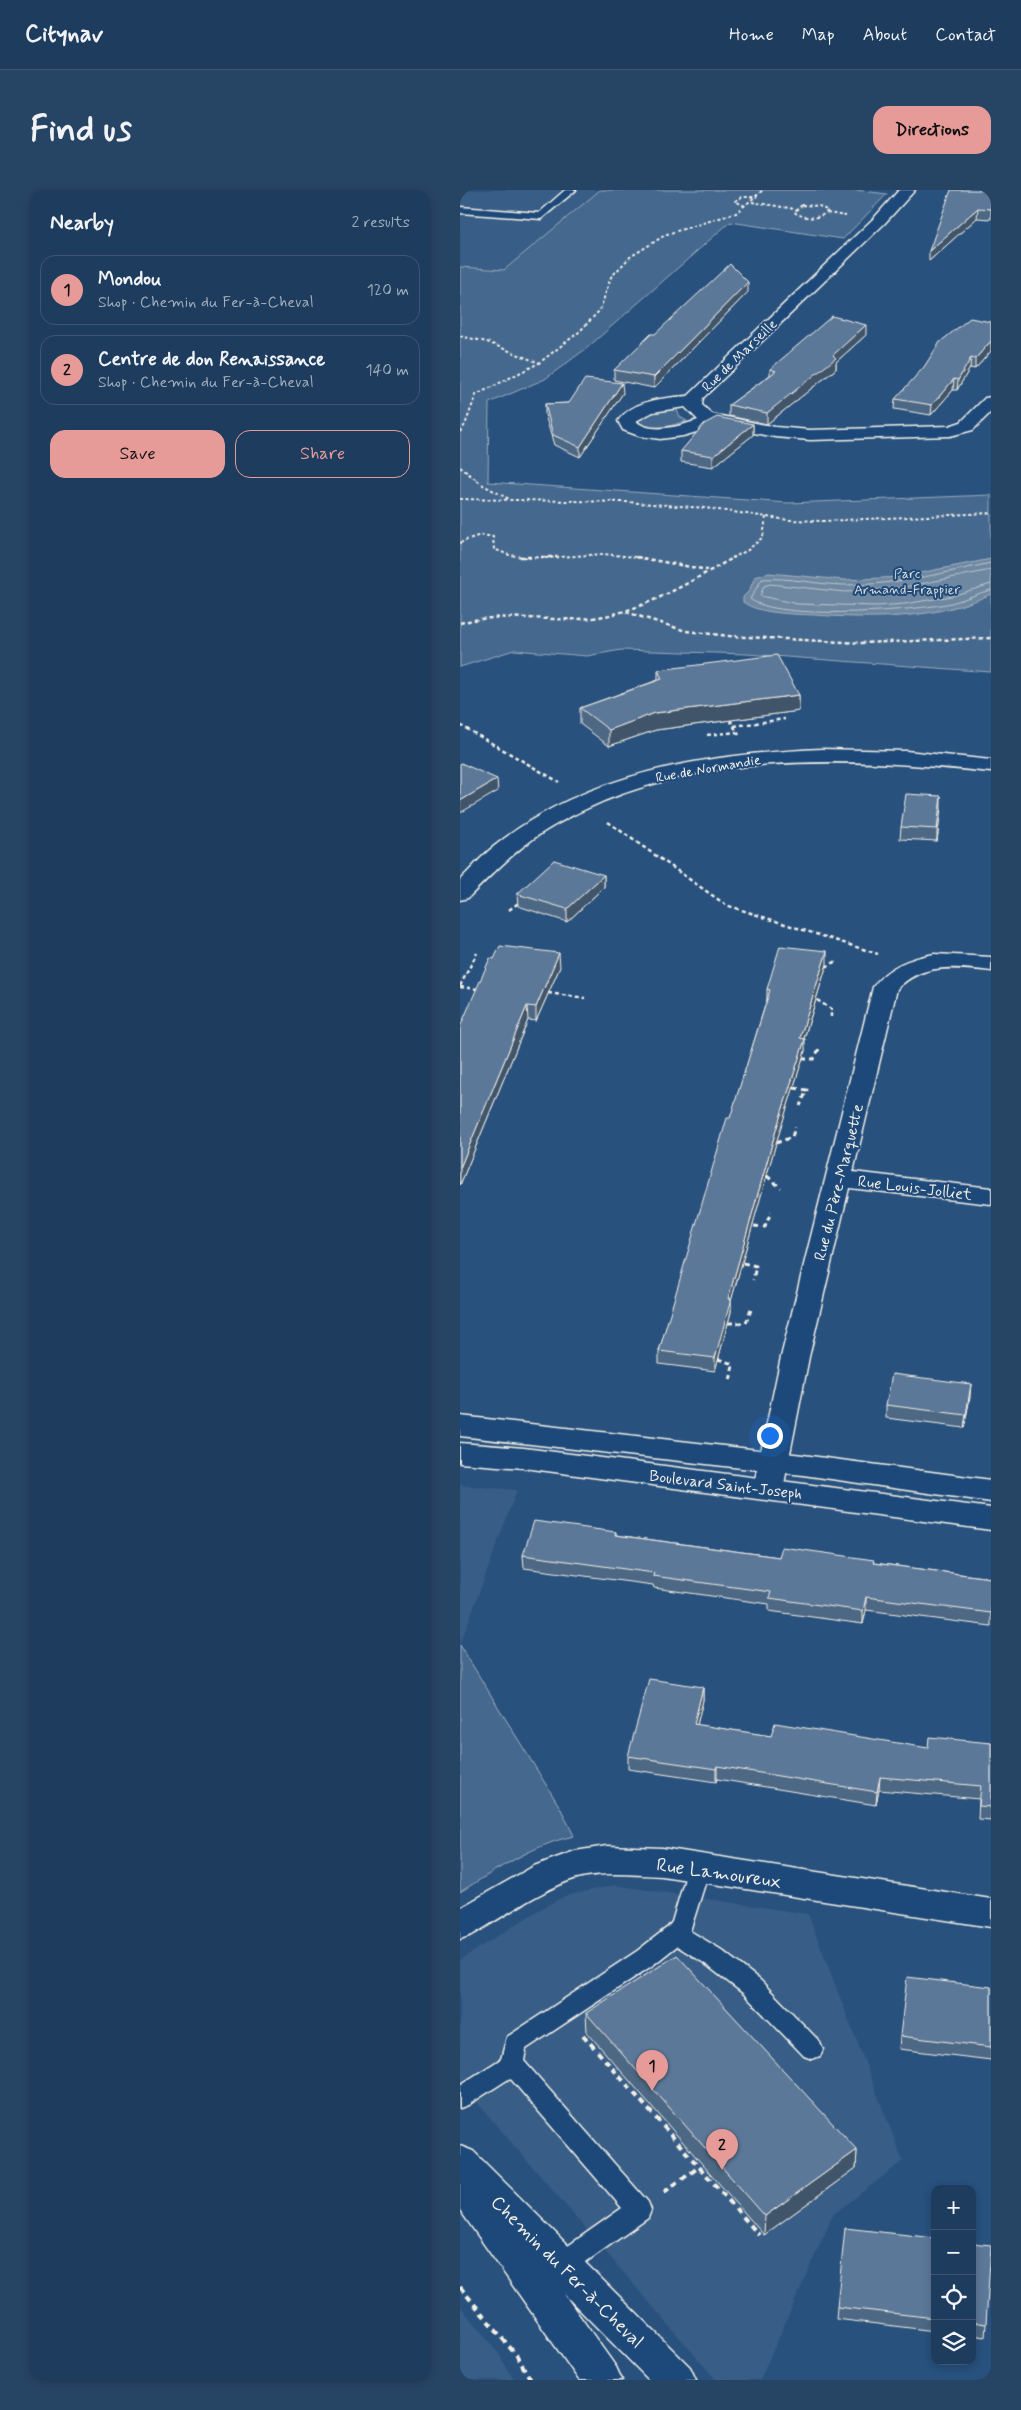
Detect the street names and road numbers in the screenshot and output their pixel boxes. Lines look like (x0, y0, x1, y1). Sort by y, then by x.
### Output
street label: Rue de Marseille (698, 315, 781, 396)
street label: Rue de Normandie (654, 751, 762, 787)
street label: Rue du Père-Marquette (810, 1102, 869, 1263)
street label: Rue Louis-Jolliet (856, 1171, 974, 1206)
street label: Boulevard Saint-Joseph (648, 1466, 804, 1505)
street label: Rue Lamoureux (655, 1852, 783, 1895)
street label: Chemin du Fer-à-Cheval (485, 2190, 649, 2354)

